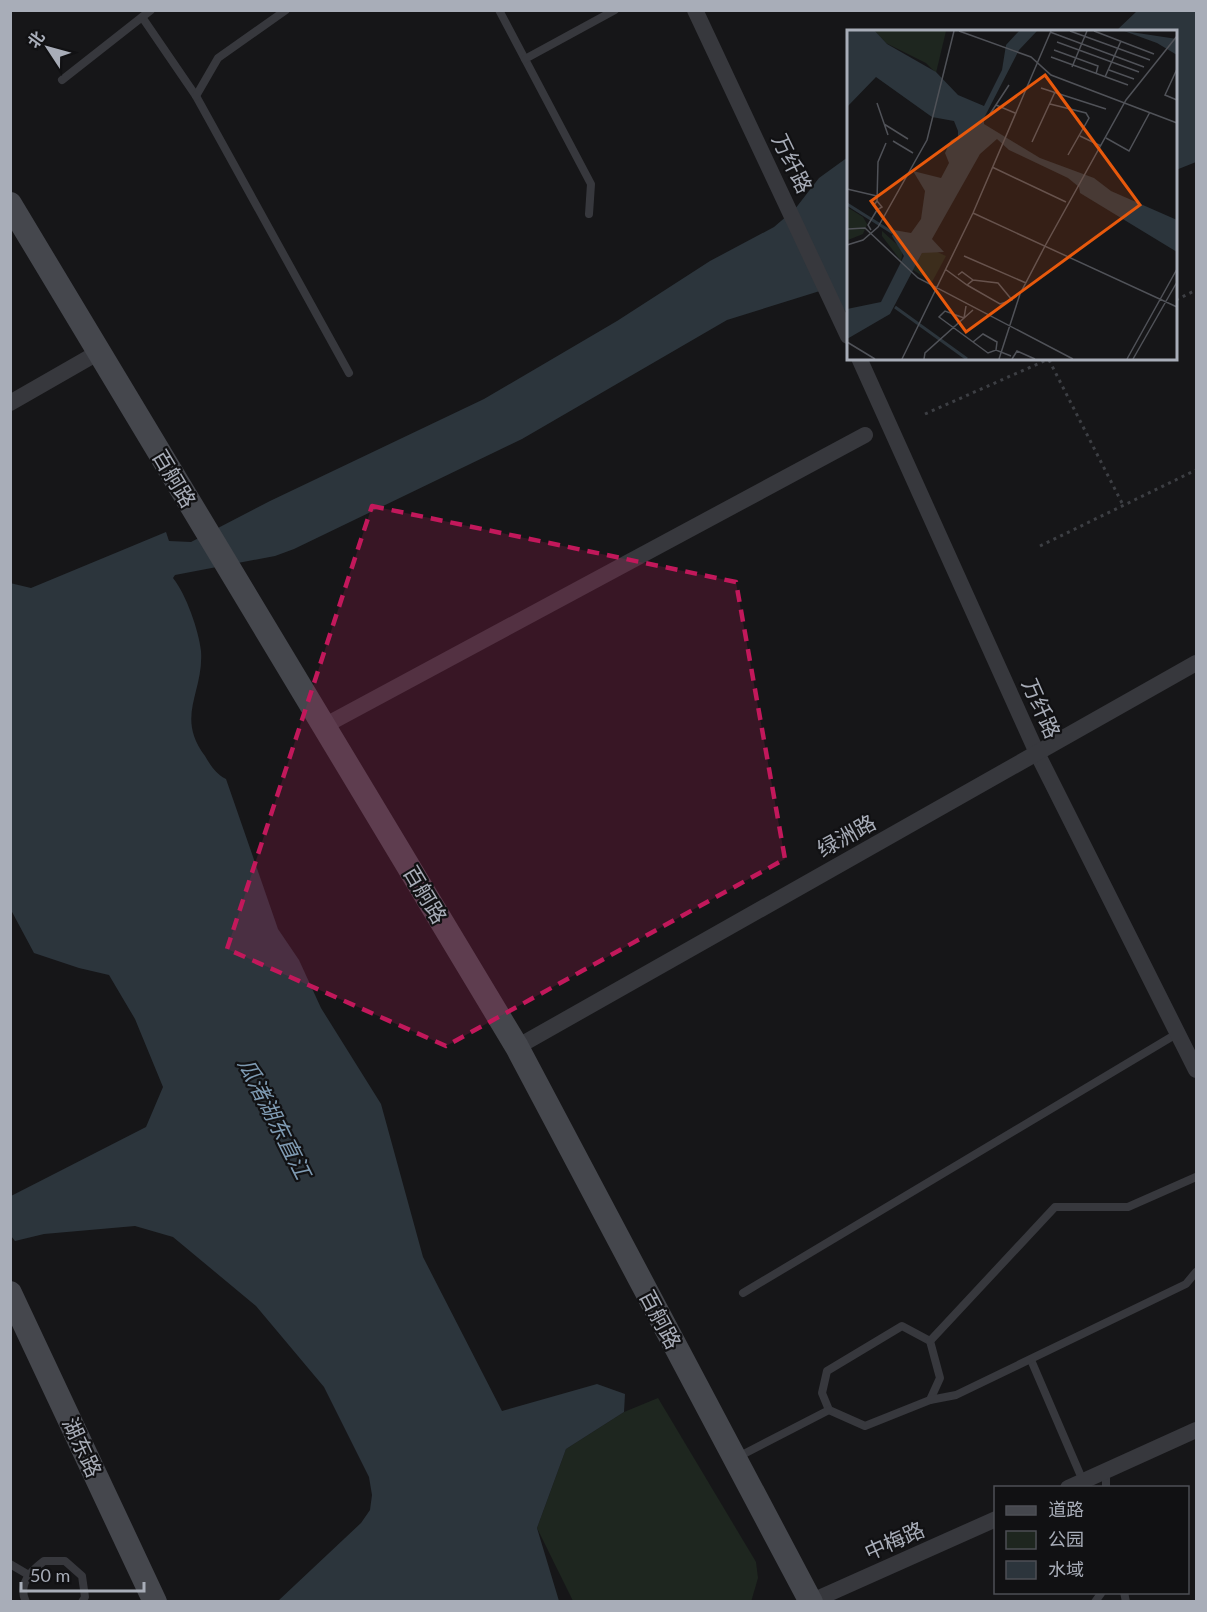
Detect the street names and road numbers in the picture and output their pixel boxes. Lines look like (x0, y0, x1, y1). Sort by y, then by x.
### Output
street label: 万纤路 (768, 129, 818, 197)
street label: 百舸路 (148, 445, 202, 511)
street label: 万纤路 (1018, 674, 1066, 742)
street label: 绿洲路 (812, 809, 880, 861)
street label: 百舸路 (399, 861, 453, 927)
street label: 百舸路 (635, 1285, 687, 1353)
street label: 湖东路 (58, 1413, 108, 1481)
street label: 中梅路 (860, 1516, 928, 1564)

